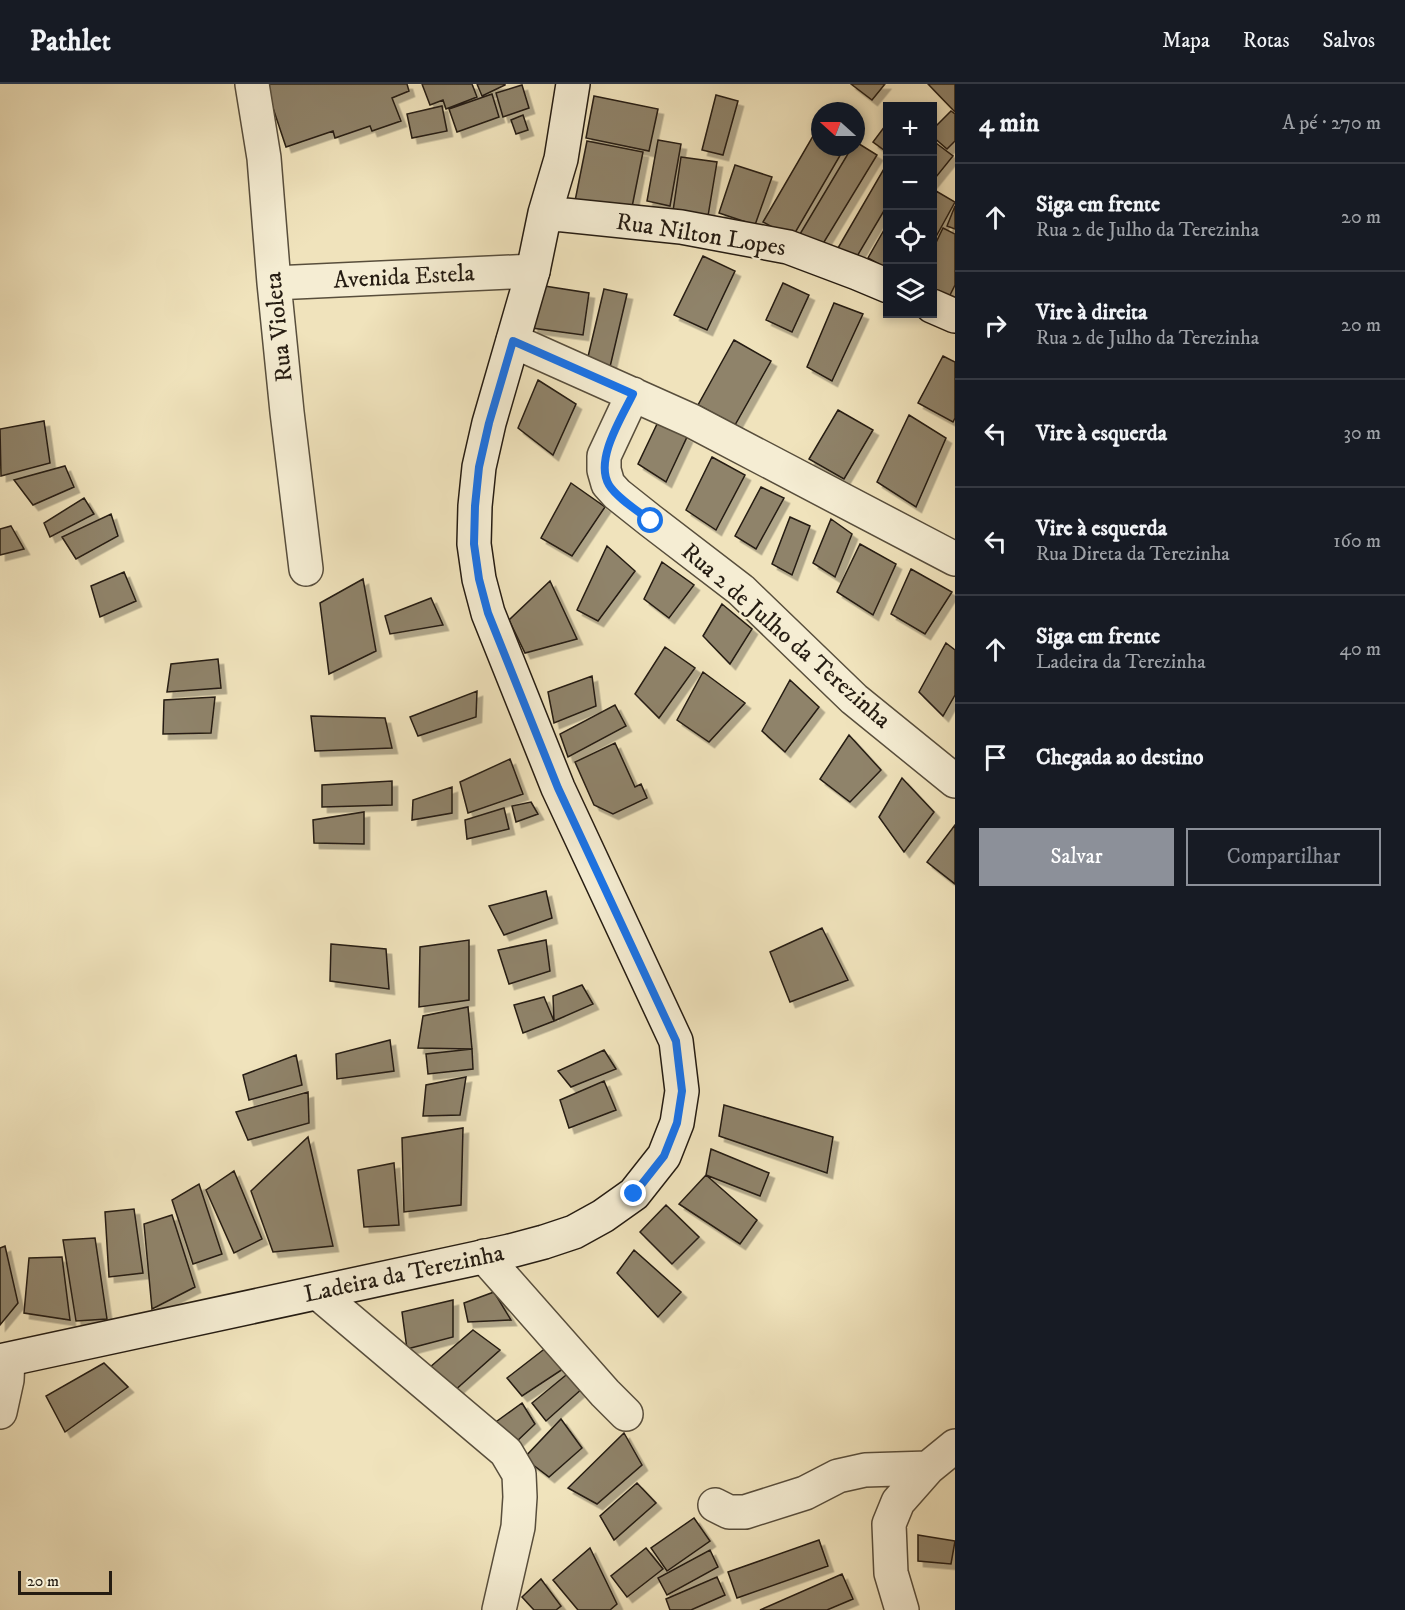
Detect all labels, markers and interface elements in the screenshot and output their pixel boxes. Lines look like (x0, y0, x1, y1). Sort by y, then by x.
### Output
text: Pathlet (30, 24, 111, 59)
text: Mapa (1162, 28, 1210, 54)
text: Rotas (1243, 28, 1290, 54)
text: Salvos (1323, 28, 1375, 54)
north arrow (811, 102, 865, 156)
map controls (883, 102, 937, 318)
button: + (883, 102, 937, 156)
text: 4 min (979, 107, 1039, 140)
text: A pé · 270 m (1282, 111, 1381, 136)
button: − (883, 156, 937, 210)
text: Siga em frente (1036, 191, 1160, 218)
icon: ahead (979, 201, 1012, 234)
text: 20 m (1341, 205, 1381, 230)
street label: Rua Nilton Lopes (614, 207, 788, 263)
button: locate (883, 210, 937, 264)
text: Rua 2 de Julho da Terezinha (1036, 218, 1259, 243)
street label: Avenida Estela (333, 258, 476, 296)
button: layers (883, 264, 937, 318)
street label: Rua Violeta (258, 270, 300, 384)
text: Vire à direita (1036, 299, 1147, 326)
icon: right (979, 309, 1012, 342)
text: 20 m (1341, 313, 1381, 338)
text: Rua 2 de Julho da Terezinha (1036, 326, 1259, 351)
icon: left (979, 417, 1012, 450)
text: Vire à esquerda (1036, 420, 1167, 447)
text: 30 m (1343, 421, 1381, 446)
route start (637, 507, 663, 533)
text: Vire à esquerda (1036, 515, 1167, 542)
icon: left (979, 525, 1012, 558)
text: 160 m (1333, 529, 1381, 554)
street label: Rua 2 de Julho da Terezinha (675, 537, 898, 736)
text: Rua Direta da Terezinha (1036, 542, 1230, 567)
text: Siga em frente (1036, 623, 1160, 650)
icon: ahead (979, 633, 1012, 666)
text: 40 m (1339, 637, 1381, 662)
text: Ladeira da Terezinha (1036, 650, 1206, 675)
icon: arrive (979, 741, 1012, 774)
text: Chegada ao destino (1036, 744, 1203, 771)
button: Salvar (979, 828, 1174, 886)
button: Compartilhar (1186, 828, 1381, 886)
route end (620, 1180, 646, 1206)
street label: Ladeira da Terezinha (301, 1238, 508, 1310)
scale bar (18, 1568, 112, 1596)
text: 20 m (27, 1571, 59, 1591)

